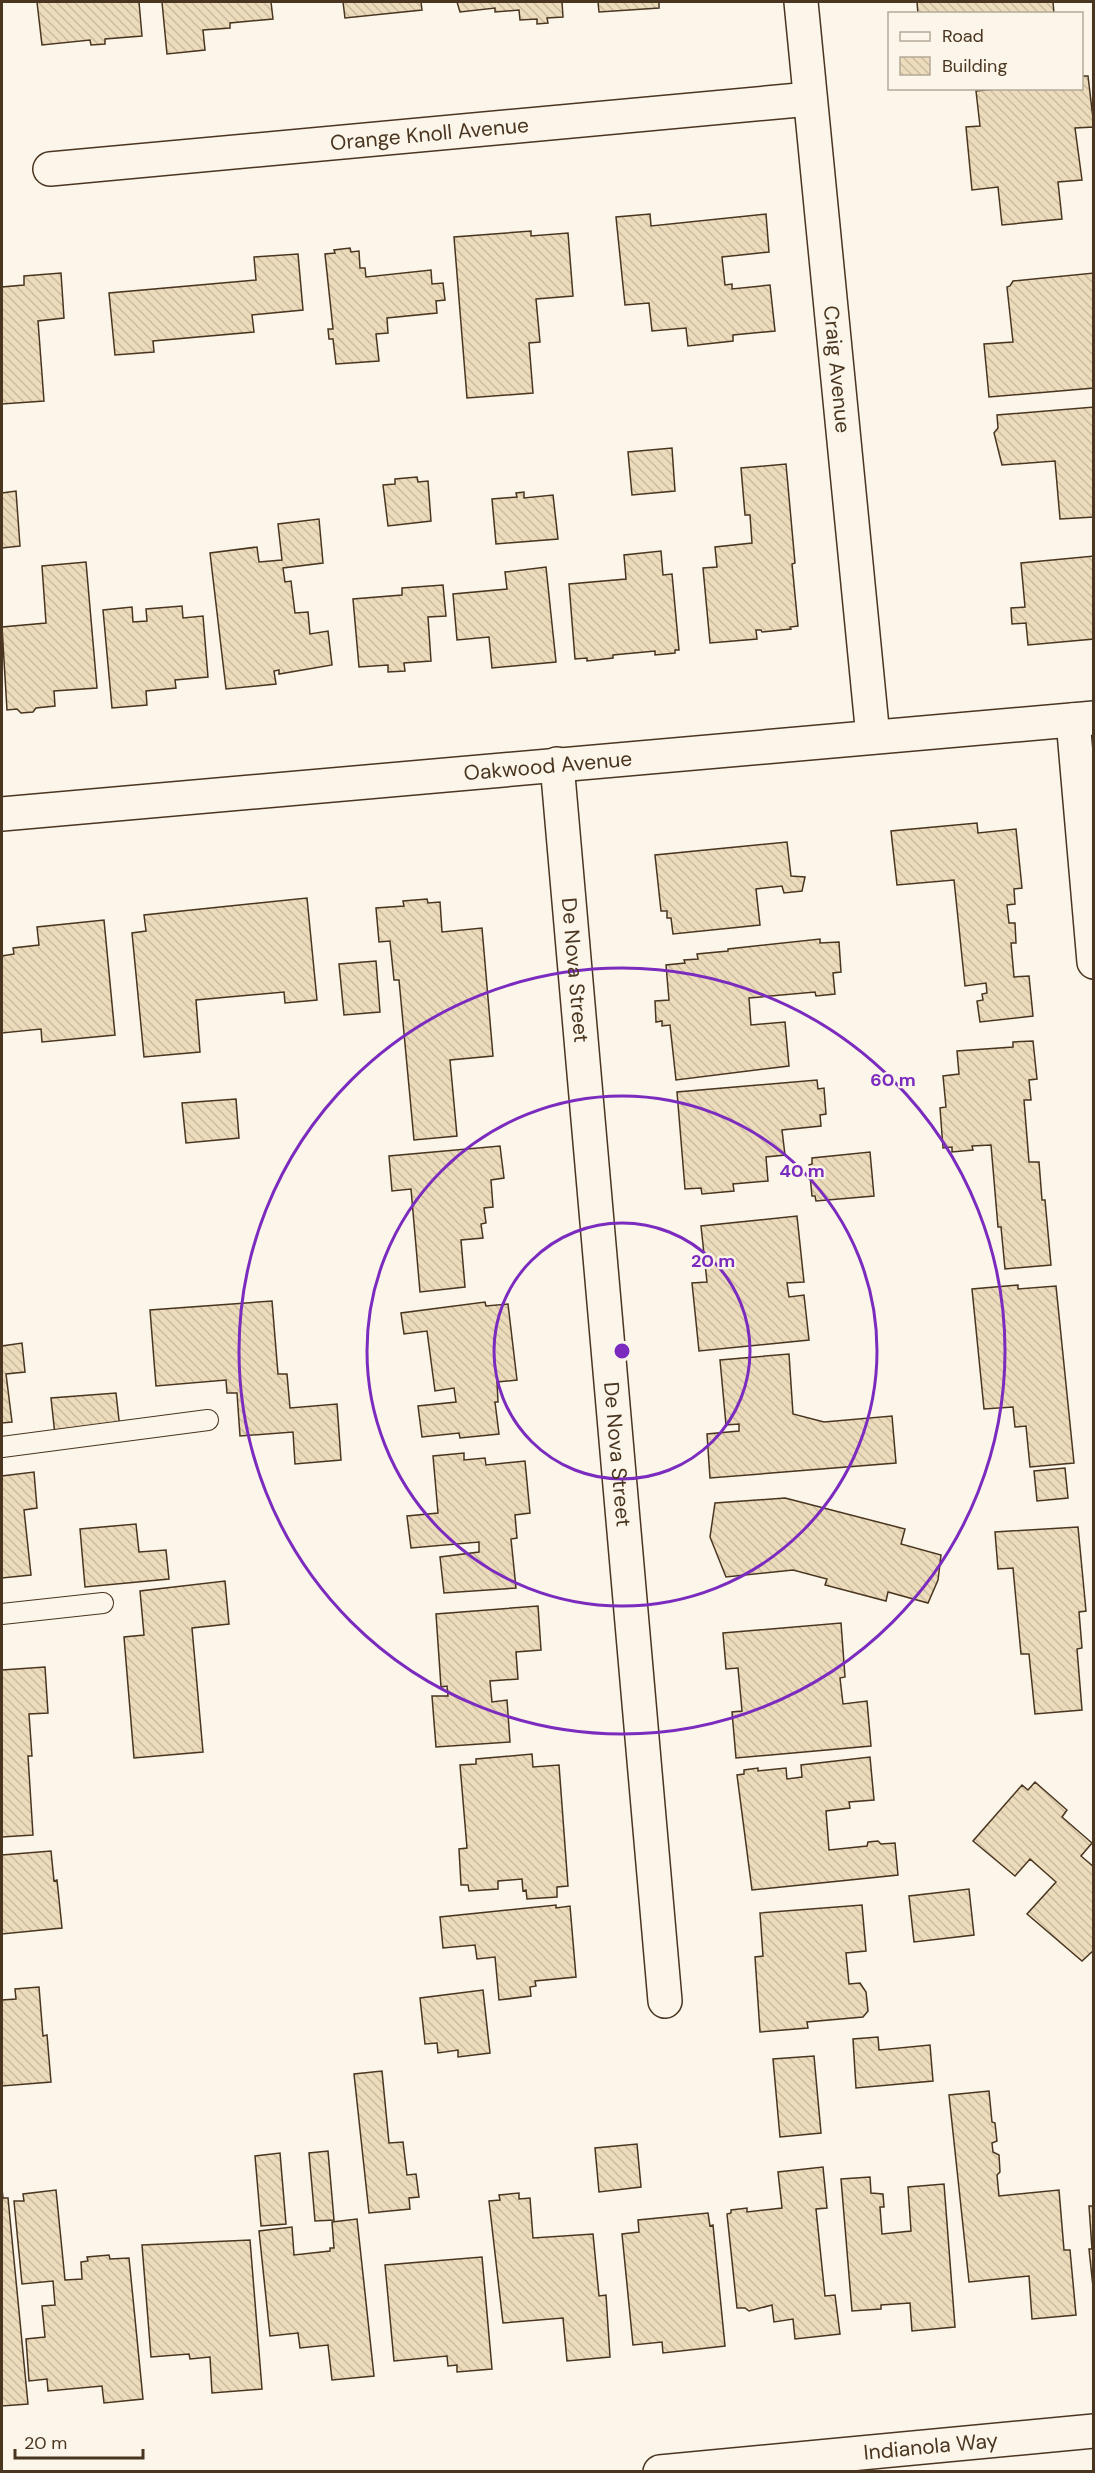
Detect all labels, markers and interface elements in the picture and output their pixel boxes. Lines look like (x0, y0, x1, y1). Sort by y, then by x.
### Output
legend (888, 12, 1083, 90)
text: Road (942, 24, 984, 48)
text: Building (942, 54, 1007, 78)
street label: Orange Knoll Avenue (329, 111, 530, 157)
street label: Craig Avenue (817, 304, 857, 434)
street label: Oakwood Avenue (462, 745, 633, 787)
street label: De Nova Street (555, 896, 595, 1044)
text: 60 m (870, 1068, 916, 1092)
text: 40 m (779, 1159, 825, 1183)
text: 20 m (691, 1249, 735, 1273)
centre of rings (612, 1341, 632, 1361)
street label: De Nova Street (597, 1381, 638, 1528)
scale bar (15, 2422, 142, 2460)
street label: Indianola Way (862, 2426, 1000, 2467)
text: 20 m (24, 2431, 67, 2455)

